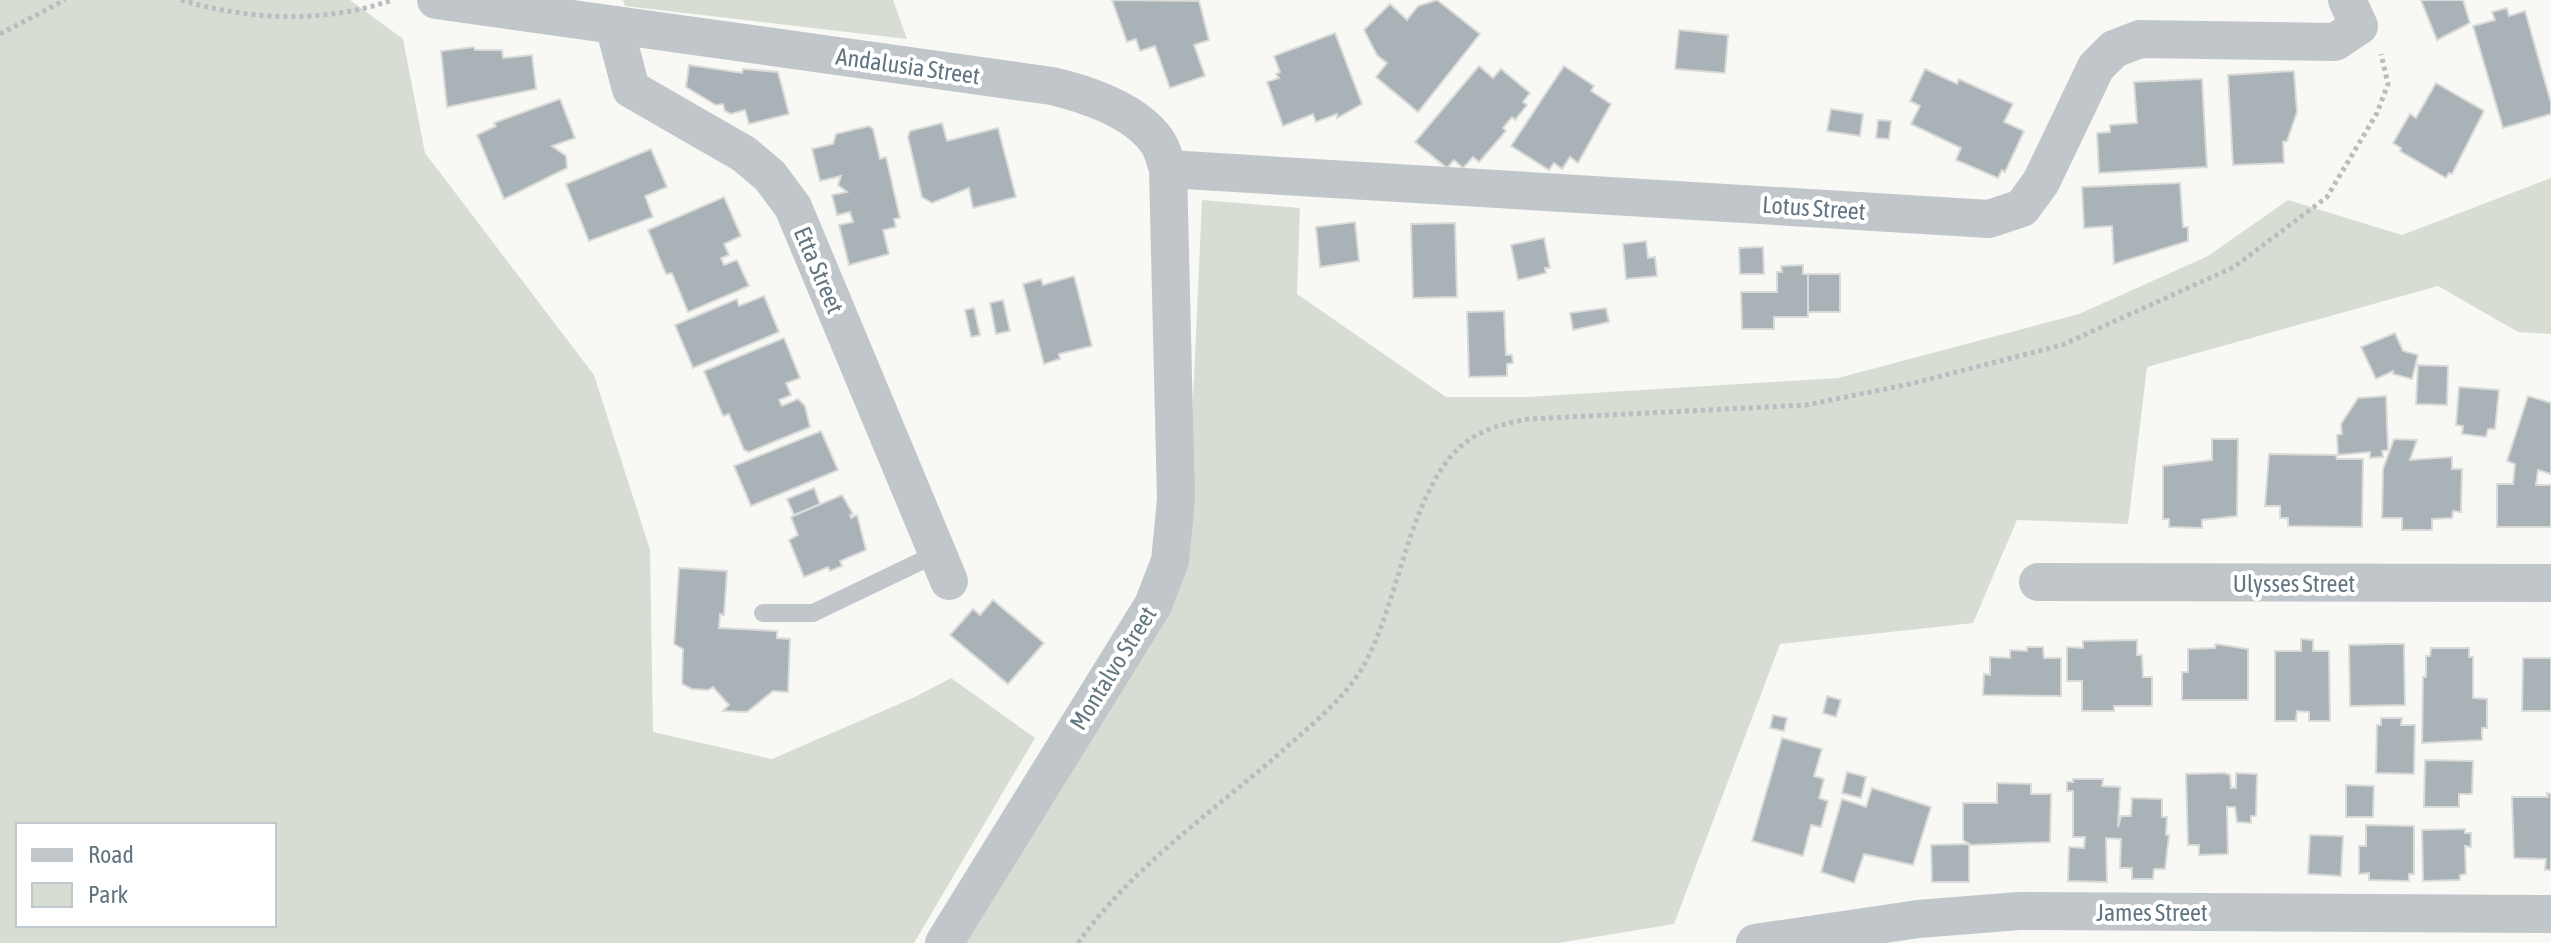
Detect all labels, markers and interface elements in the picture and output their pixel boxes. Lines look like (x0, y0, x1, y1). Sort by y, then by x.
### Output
street label: Andalusia Street (834, 43, 982, 89)
street label: Lotus Street (1761, 191, 1867, 225)
street label: Etta Street (789, 223, 849, 317)
street label: Ulysses Street (2233, 570, 2355, 597)
street label: Montalvo Street (1064, 601, 1162, 735)
legend (16, 823, 276, 927)
text: Road (88, 841, 134, 868)
text: Park (88, 881, 129, 908)
street label: James Street (2096, 899, 2208, 926)

